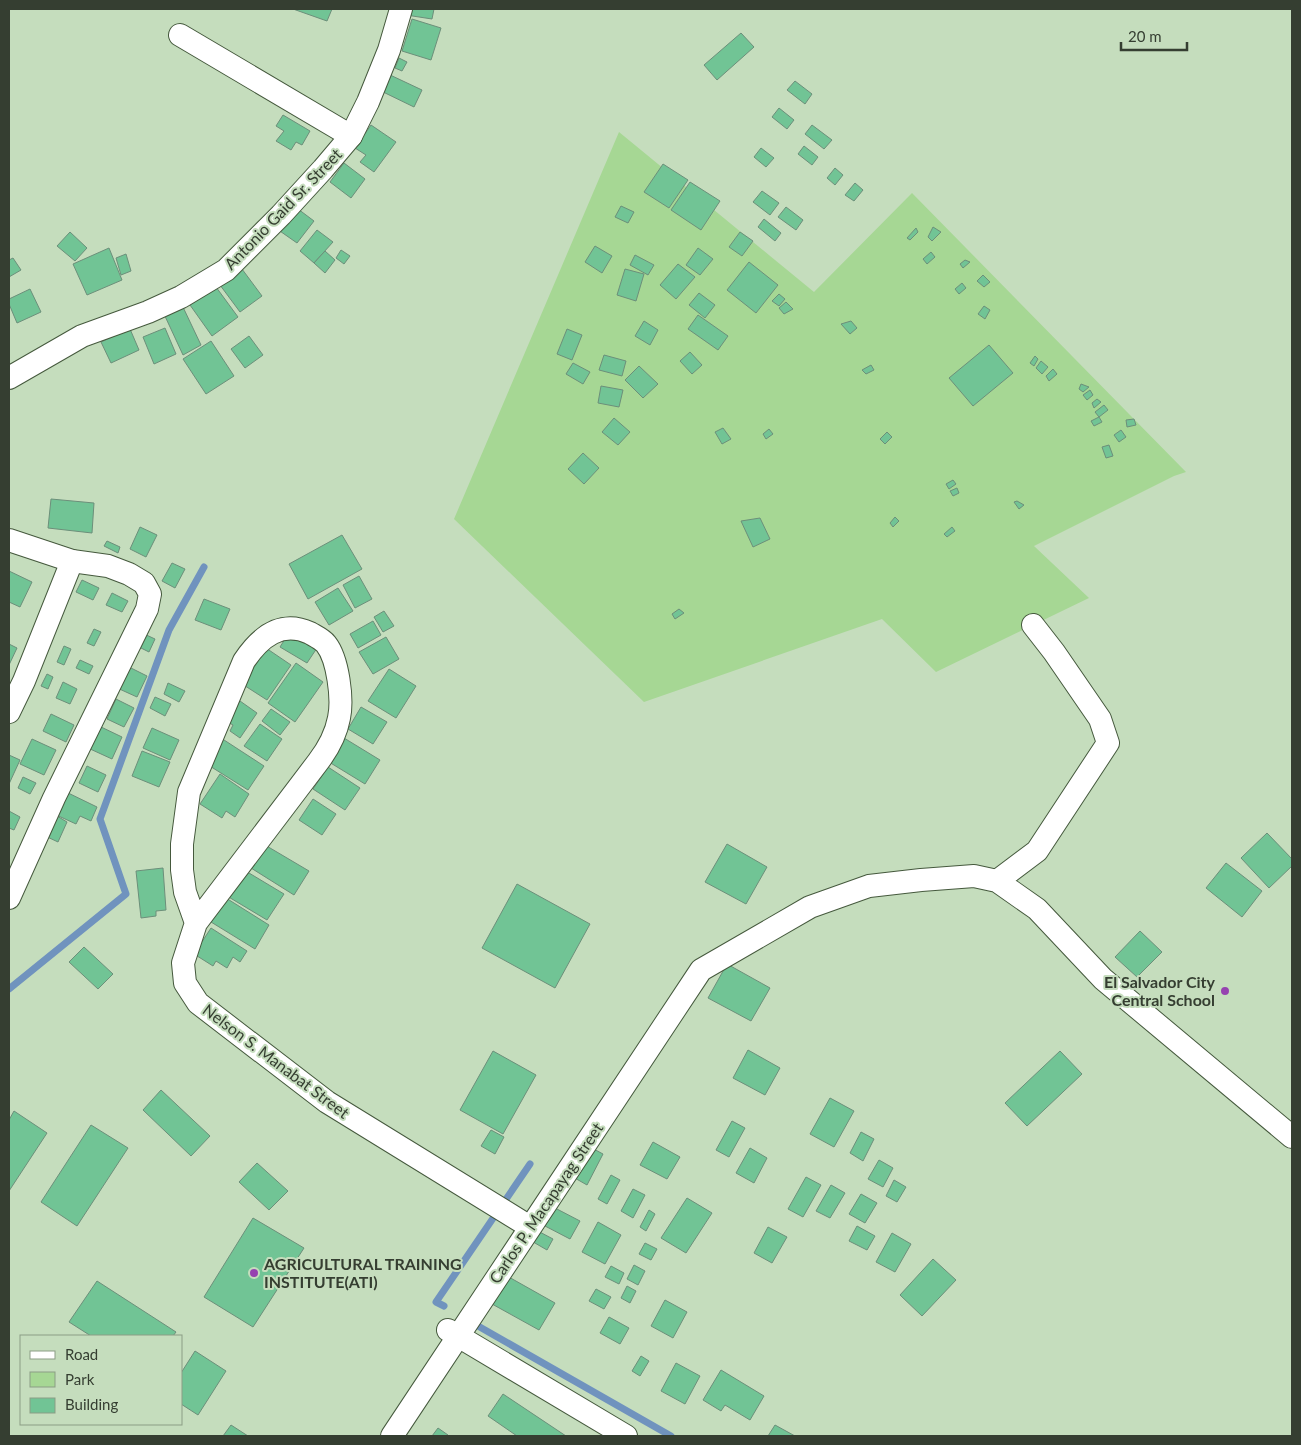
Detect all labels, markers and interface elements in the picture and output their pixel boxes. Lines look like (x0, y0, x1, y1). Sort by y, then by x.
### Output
scale bar (1121, 20, 1187, 52)
text: 20 m (1128, 27, 1162, 45)
street label: Antonio Gaid Sr. Street (220, 144, 345, 273)
place label: El Salvador City Central School (1104, 972, 1216, 1009)
marker: El Salvador City Central School (1219, 985, 1231, 997)
street label: Nelson S. Manabat Street (200, 999, 353, 1122)
street label: Carlos P. Macapayag Street (485, 1119, 607, 1287)
place label: AGRICULTURAL TRAINING INSTITUTE(ATI) (263, 1254, 462, 1291)
marker: AGRICULTURAL TRAINING INSTITUTE(ATI) (248, 1267, 260, 1279)
legend (20, 1335, 182, 1425)
text: Road (65, 1345, 98, 1363)
text: Park (65, 1370, 95, 1388)
text: Building (65, 1395, 118, 1413)

